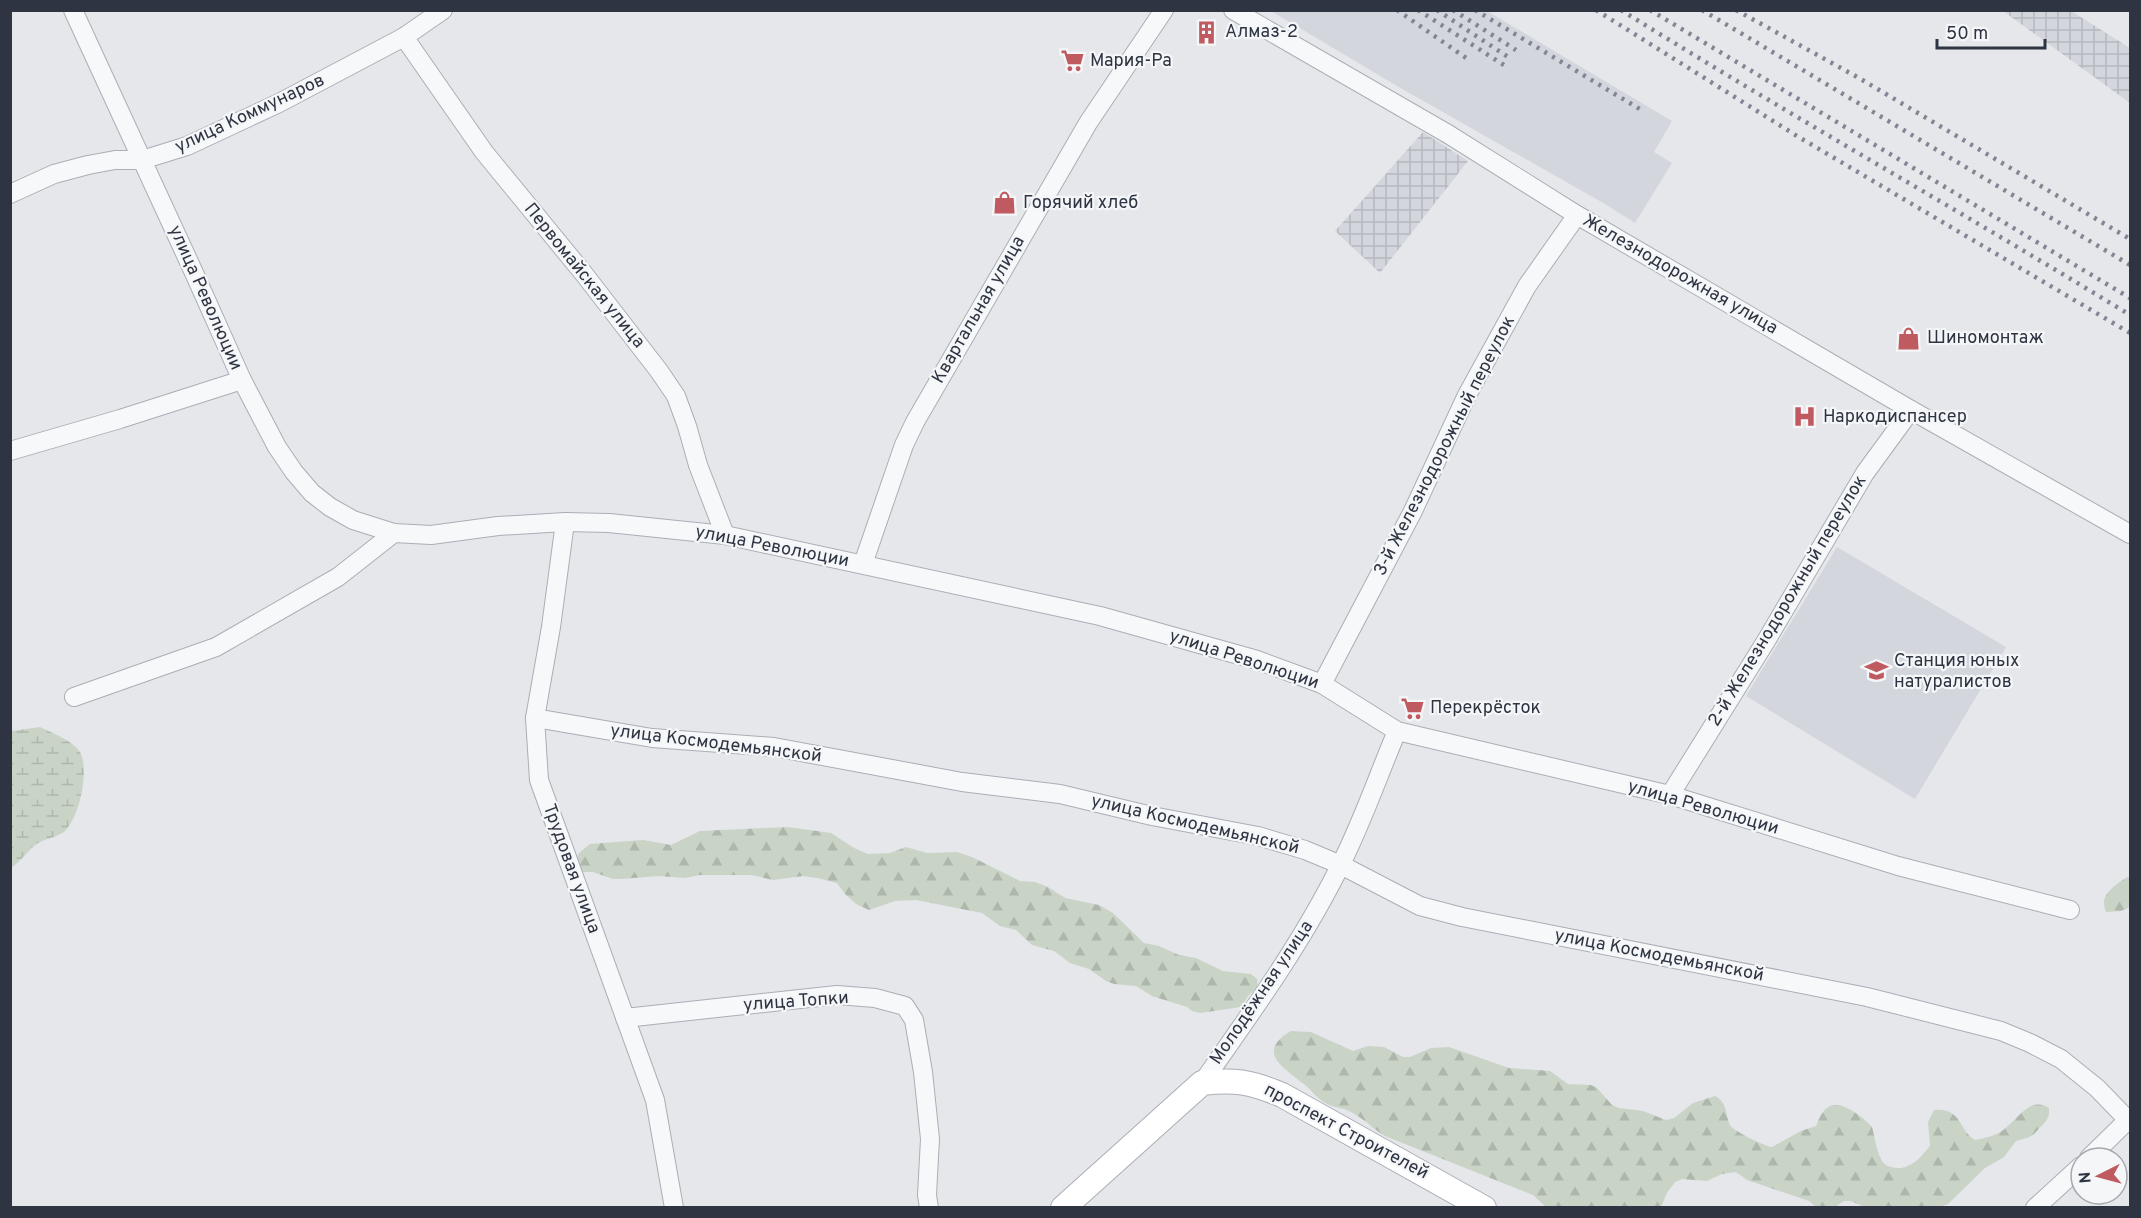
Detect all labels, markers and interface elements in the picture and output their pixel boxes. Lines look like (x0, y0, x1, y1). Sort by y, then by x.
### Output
scale bar (1937, 12, 2045, 50)
building icon: Алмаз-2 (1194, 19, 1220, 45)
place label: Алмаз-2 (1225, 21, 1298, 44)
text: 50 m (1946, 23, 1988, 46)
supermarket icon: Мария-Ра (1059, 48, 1085, 74)
place label: Мария-Ра (1090, 50, 1172, 73)
street label: улица Коммунаров (171, 69, 329, 159)
shop icon: Горячий хлеб (992, 190, 1018, 216)
place label: Горячий хлеб (1023, 192, 1138, 215)
street label: Первомайская улица (518, 199, 650, 353)
street label: Железнодорожная улица (1578, 210, 1782, 340)
street label: улица Революции (163, 222, 247, 374)
street label: Квартальная улица (927, 232, 1031, 388)
street label: 3-й Железнодорожный переулок (1369, 312, 1521, 580)
shop icon: Шиномонтаж (1896, 325, 1922, 351)
place label: Шиномонтаж (1927, 327, 2044, 350)
hospital icon: Наркодиспансер (1792, 404, 1818, 430)
place label: Наркодиспансер (1823, 406, 1967, 429)
street label: 2-й Железнодорожный переулок (1704, 471, 1872, 731)
street label: улица Революции (693, 521, 851, 573)
street label: улица Революции (1166, 625, 1322, 695)
place label: Станция юных натуралистов (1894, 650, 2019, 694)
school or university icon: Станция юных натуралистов (1863, 658, 1889, 684)
supermarket icon: Перекрёсток (1399, 695, 1425, 721)
place label: Перекрёсток (1430, 697, 1541, 720)
street label: улица Космодемьянской (609, 720, 823, 768)
street label: улица Революции (1625, 775, 1781, 841)
street label: улица Космодемьянской (1089, 790, 1301, 860)
street label: Трудовая улица (537, 801, 605, 937)
street label: Молодёжная улица (1205, 916, 1319, 1070)
street label: улица Космодемьянской (1552, 924, 1766, 988)
street label: улица Топки (742, 987, 850, 1017)
street label: проспект Строителей (1260, 1079, 1432, 1185)
north arrow (2069, 1146, 2129, 1206)
text: N (2076, 1171, 2097, 1184)

